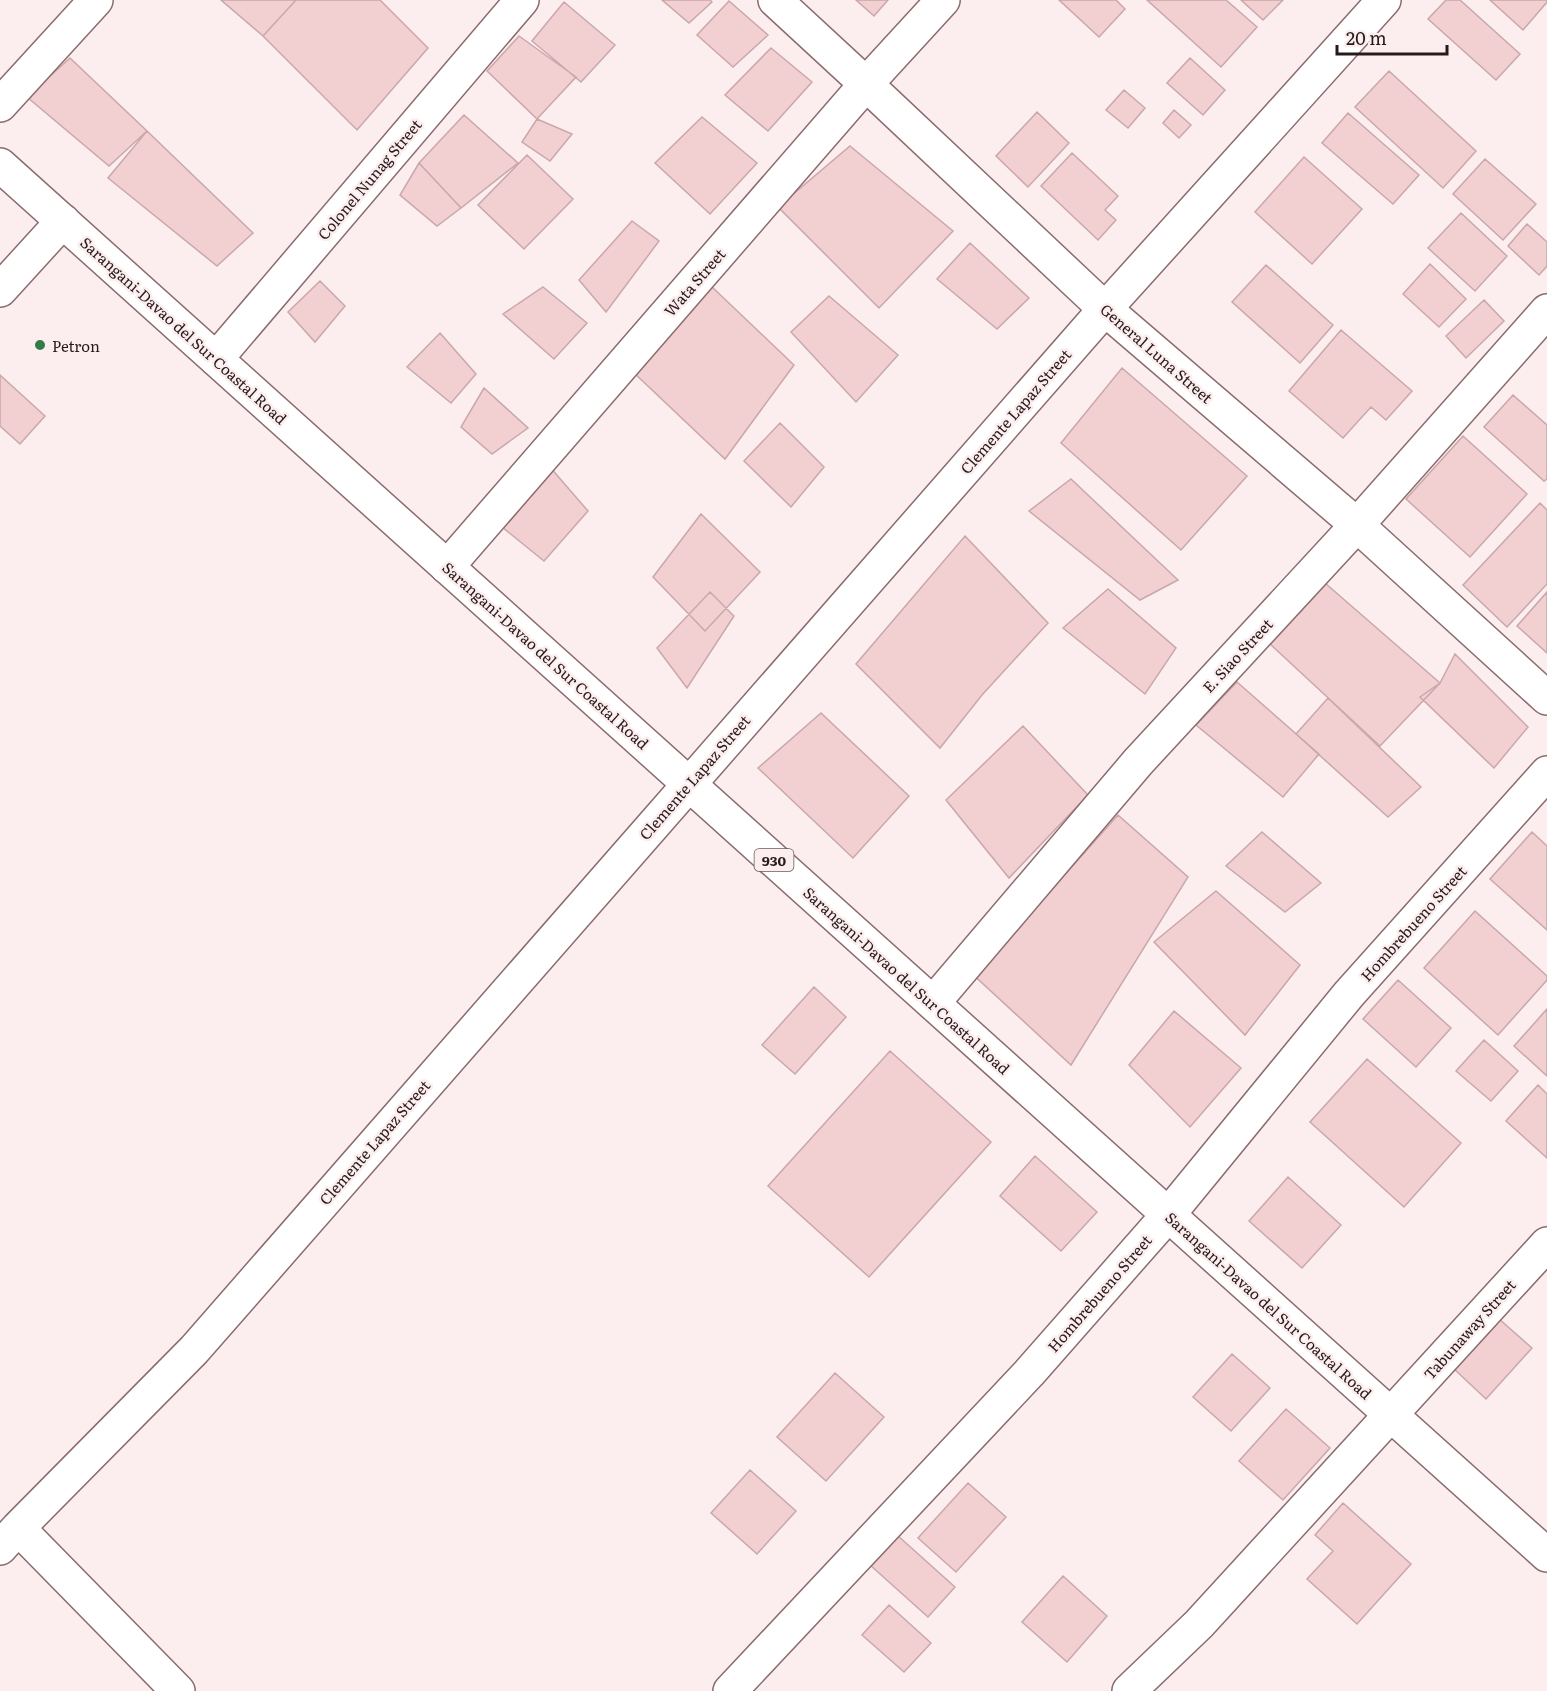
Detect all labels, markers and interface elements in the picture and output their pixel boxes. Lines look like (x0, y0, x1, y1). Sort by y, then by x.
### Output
scale bar (1337, 18, 1446, 56)
text: 20 m (1346, 24, 1387, 51)
street label: Colonel Nunag Street (311, 113, 427, 245)
street label: Sarangani-Davao del Sur Coastal Road (76, 231, 292, 429)
street label: Wata Street (658, 243, 730, 321)
street label: General Luna Street (1096, 298, 1218, 408)
place label: Petron (52, 334, 100, 357)
marker: Petron (33, 338, 47, 352)
street label: Clemente Lapaz Street (954, 343, 1076, 479)
street label: Sarangani-Davao del Sur Coastal Road (438, 556, 654, 754)
street label: E. Siao Street (1196, 613, 1278, 697)
street label: Clemente Lapaz Street (633, 709, 755, 845)
road number: 930 (754, 849, 794, 871)
street label: Hombrebueno Street (1355, 860, 1471, 986)
street label: Sarangani-Davao del Sur Coastal Road (799, 881, 1015, 1079)
street label: Clemente Lapaz Street (313, 1074, 435, 1210)
street label: Sarangani-Davao del Sur Coastal Road (1161, 1206, 1377, 1404)
street label: Hombrebueno Street (1041, 1229, 1157, 1357)
street label: Tabunaway Street (1418, 1274, 1520, 1384)

